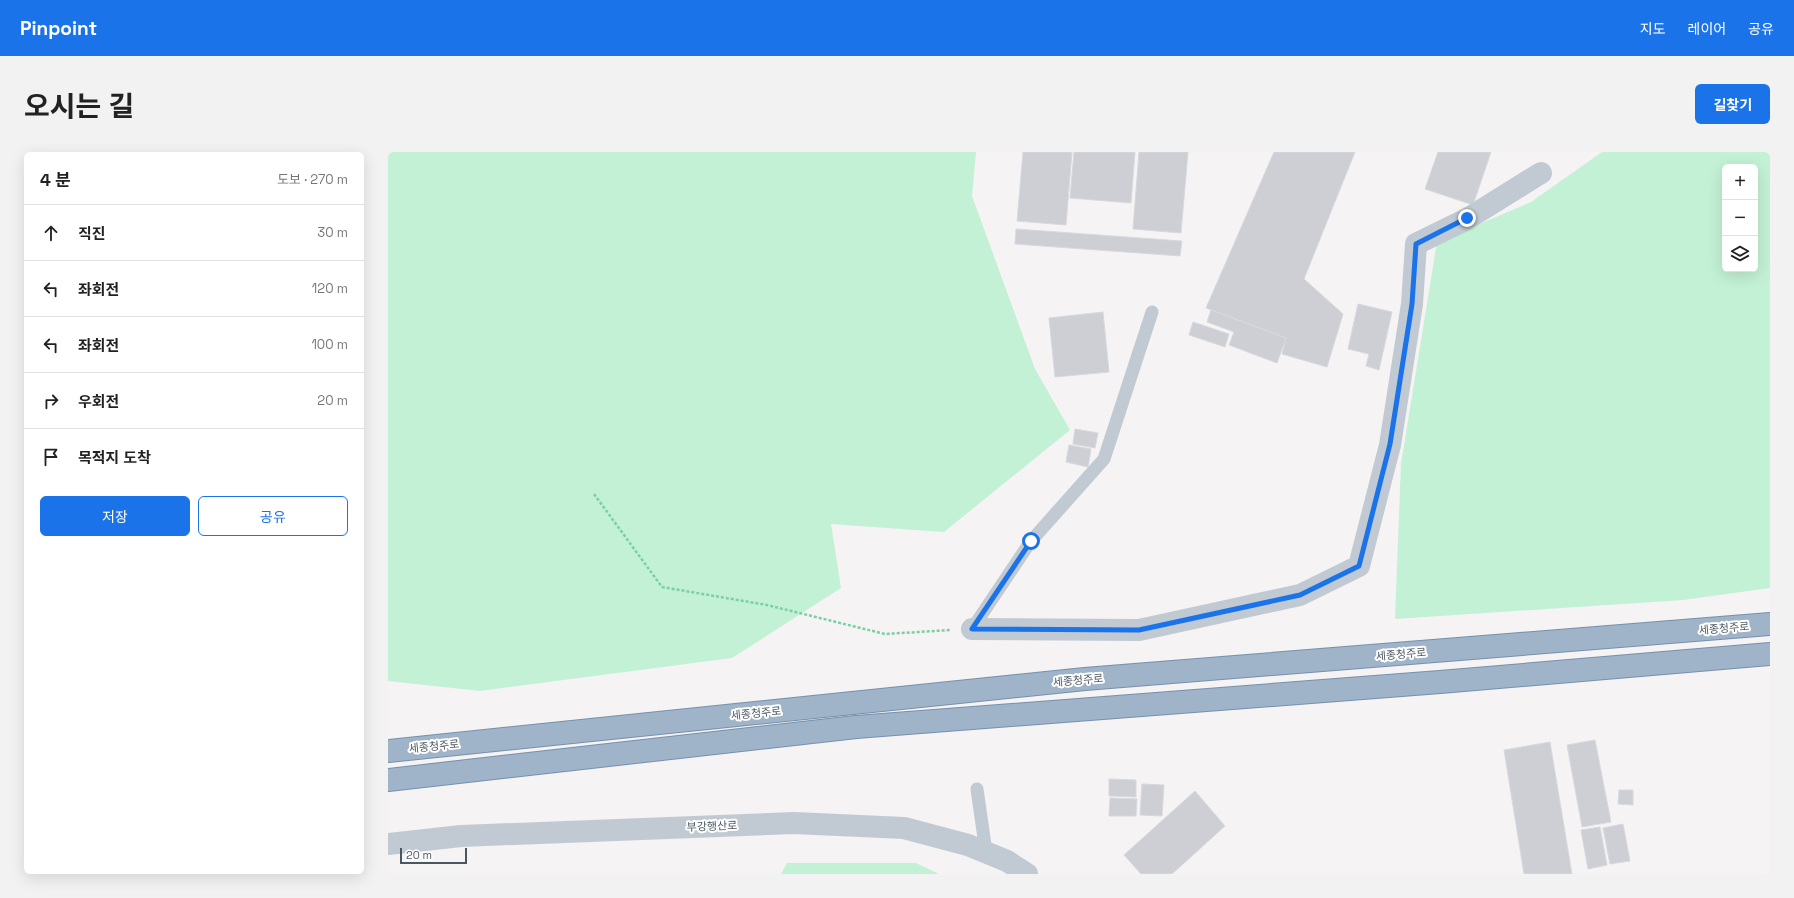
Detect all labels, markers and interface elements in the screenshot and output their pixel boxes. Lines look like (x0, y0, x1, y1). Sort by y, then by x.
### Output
text: Pinpoint (20, 16, 97, 41)
text: 지도 (1640, 20, 1666, 38)
text: 레이어 (1688, 20, 1726, 38)
text: 공유 (1748, 20, 1774, 38)
button: 길찾기 (1695, 84, 1770, 124)
text: 오시는 길 (24, 88, 134, 124)
map controls (1722, 164, 1758, 272)
button: + (1722, 164, 1758, 200)
text: 4 분 (40, 169, 71, 191)
text: 도보 · 270 m (277, 171, 348, 188)
button: − (1722, 200, 1758, 236)
route end (1458, 209, 1476, 227)
icon: ahead (40, 222, 62, 244)
text: 직진 (78, 224, 106, 243)
text: 30 m (317, 224, 348, 241)
button: layers (1722, 236, 1758, 272)
icon: left (40, 278, 62, 300)
text: 좌회전 (78, 280, 119, 299)
text: 120 m (312, 280, 348, 297)
icon: left (40, 334, 62, 356)
text: 좌회전 (78, 336, 119, 355)
text: 100 m (311, 336, 348, 353)
icon: right (40, 390, 62, 412)
text: 우회전 (78, 392, 119, 411)
text: 20 m (317, 392, 348, 409)
icon: arrive (40, 446, 62, 468)
text: 목적지 도착 (78, 448, 151, 467)
button: 저장 (40, 496, 190, 536)
button: 공유 (198, 496, 348, 536)
route start (1022, 532, 1040, 550)
street label: 세종청주로 (1698, 619, 1750, 637)
street label: 세종청주로 (1375, 645, 1427, 663)
street label: 세종청주로 (1052, 671, 1104, 689)
street label: 세종청주로 (730, 703, 782, 723)
street label: 세종청주로 (408, 736, 460, 756)
street label: 부강행산로 (686, 818, 738, 834)
scale bar (400, 846, 467, 865)
text: 20 m (406, 848, 432, 862)

